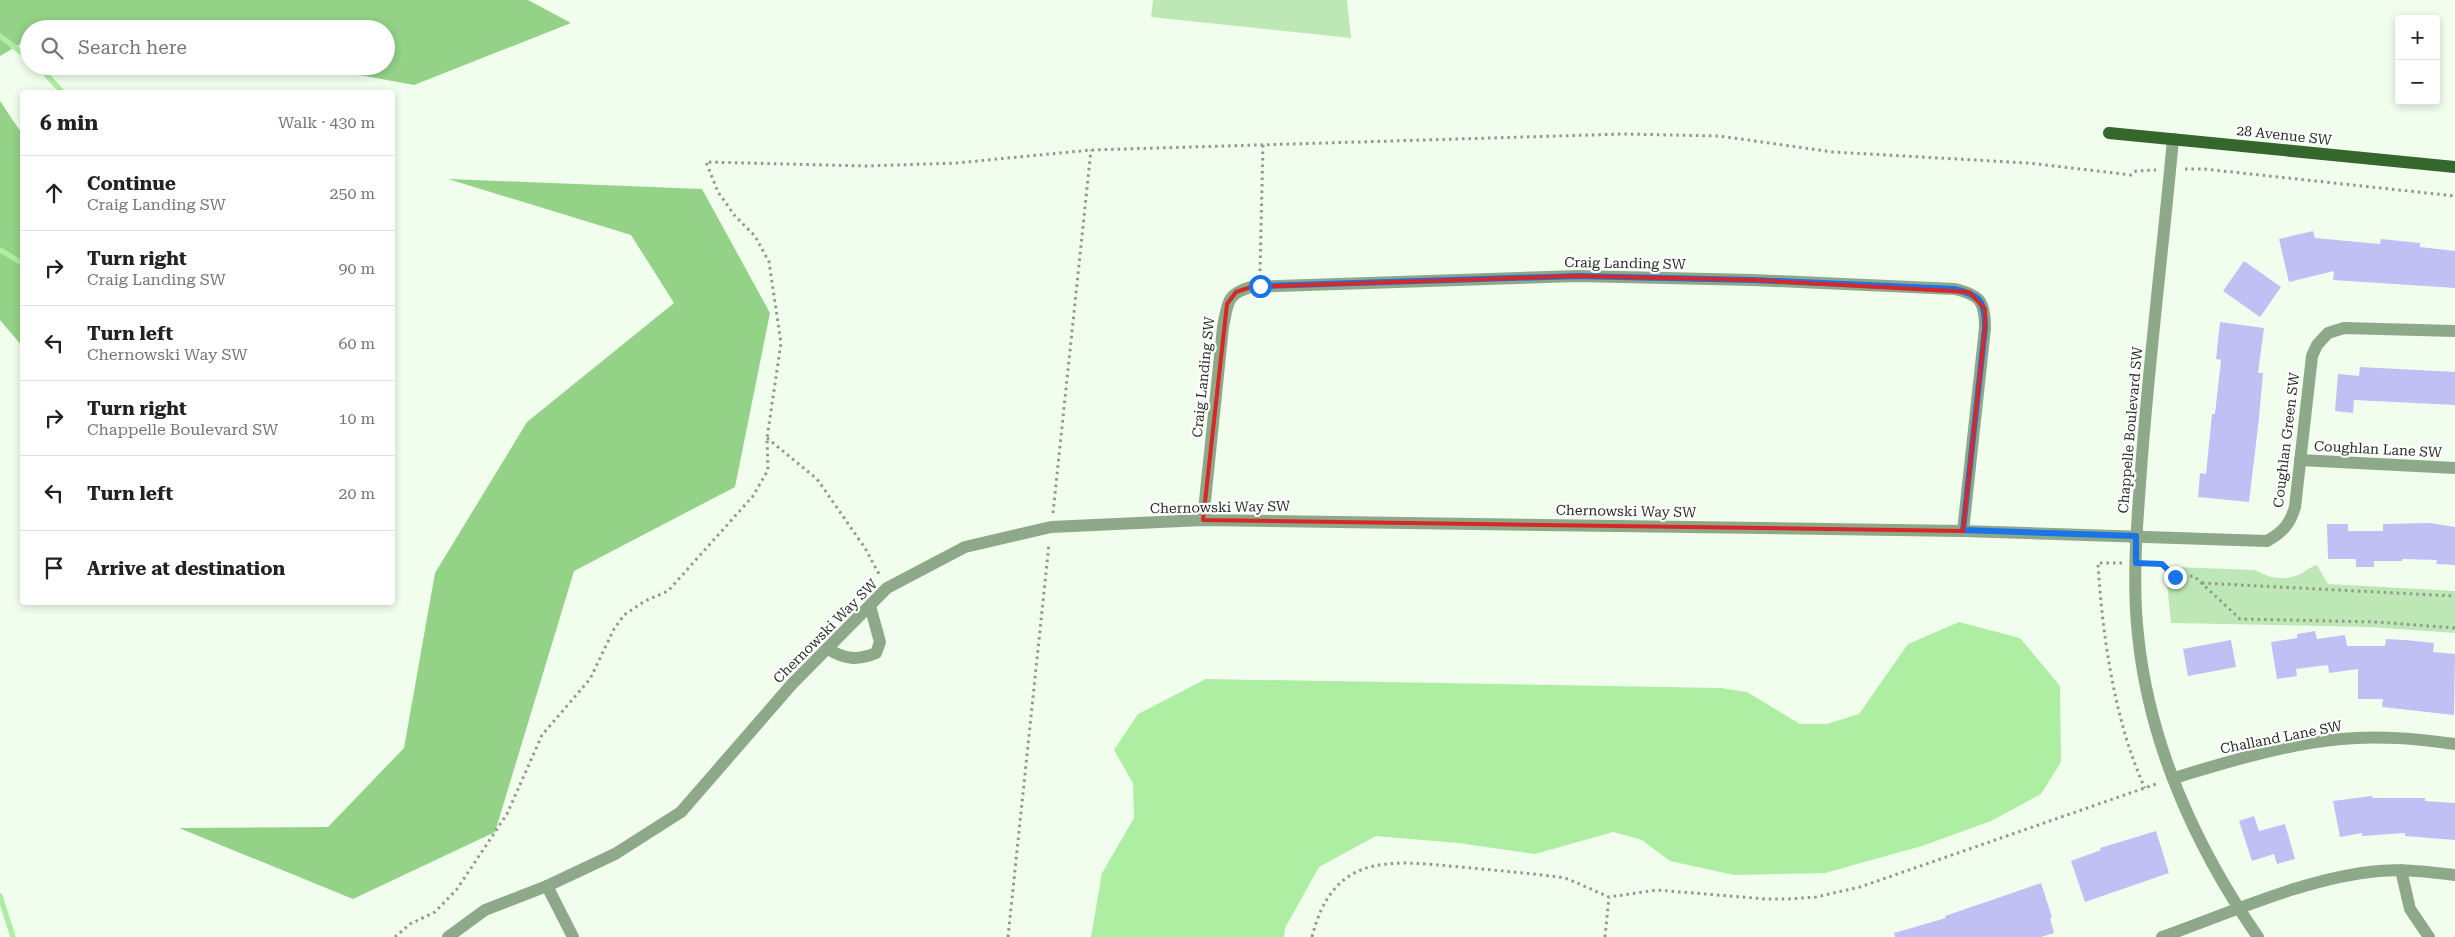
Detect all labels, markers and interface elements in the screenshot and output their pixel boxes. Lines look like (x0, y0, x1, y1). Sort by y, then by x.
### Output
map controls (2395, 15, 2440, 105)
button: + (2395, 15, 2440, 60)
search box (20, 20, 395, 75)
icon: search (38, 34, 66, 62)
text: Search here (78, 36, 187, 59)
button: − (2395, 60, 2440, 105)
text: 6 min (40, 111, 98, 135)
text: Walk · 430 m (278, 113, 375, 132)
street label: 28 Avenue SW (2236, 122, 2333, 148)
text: Continue (87, 172, 176, 195)
icon: ahead (40, 179, 68, 207)
text: 250 m (329, 184, 375, 203)
text: Craig Landing SW (87, 195, 226, 214)
text: Turn right (87, 247, 187, 270)
icon: right (40, 254, 68, 282)
street label: Craig Landing SW (1564, 254, 1687, 272)
text: 90 m (338, 259, 375, 278)
text: Craig Landing SW (87, 270, 226, 289)
route start (1249, 275, 1272, 298)
street label: Craig Landing SW (1189, 315, 1217, 438)
text: Turn left (87, 322, 173, 345)
icon: left (40, 329, 68, 357)
text: 60 m (338, 334, 375, 353)
text: Chernowski Way SW (87, 345, 247, 364)
street label: Chappelle Boulevard SW (2115, 345, 2145, 514)
street label: Coughlan Green SW (2270, 371, 2302, 509)
text: Turn right (87, 397, 187, 420)
icon: right (40, 404, 68, 432)
text: 10 m (338, 409, 375, 428)
text: Chappelle Boulevard SW (87, 420, 278, 439)
street label: Coughlan Lane SW (2314, 438, 2443, 460)
icon: left (40, 479, 68, 507)
text: Turn left (87, 482, 173, 505)
text: 20 m (338, 484, 375, 503)
street label: Chernowski Way SW (1150, 498, 1291, 516)
street label: Chernowski Way SW (1556, 502, 1697, 520)
icon: arrive (40, 554, 68, 582)
text: Arrive at destination (87, 557, 285, 580)
route end (2164, 566, 2187, 589)
street label: Chernowski Way SW (770, 575, 881, 686)
street label: Challand Lane SW (2219, 717, 2344, 757)

